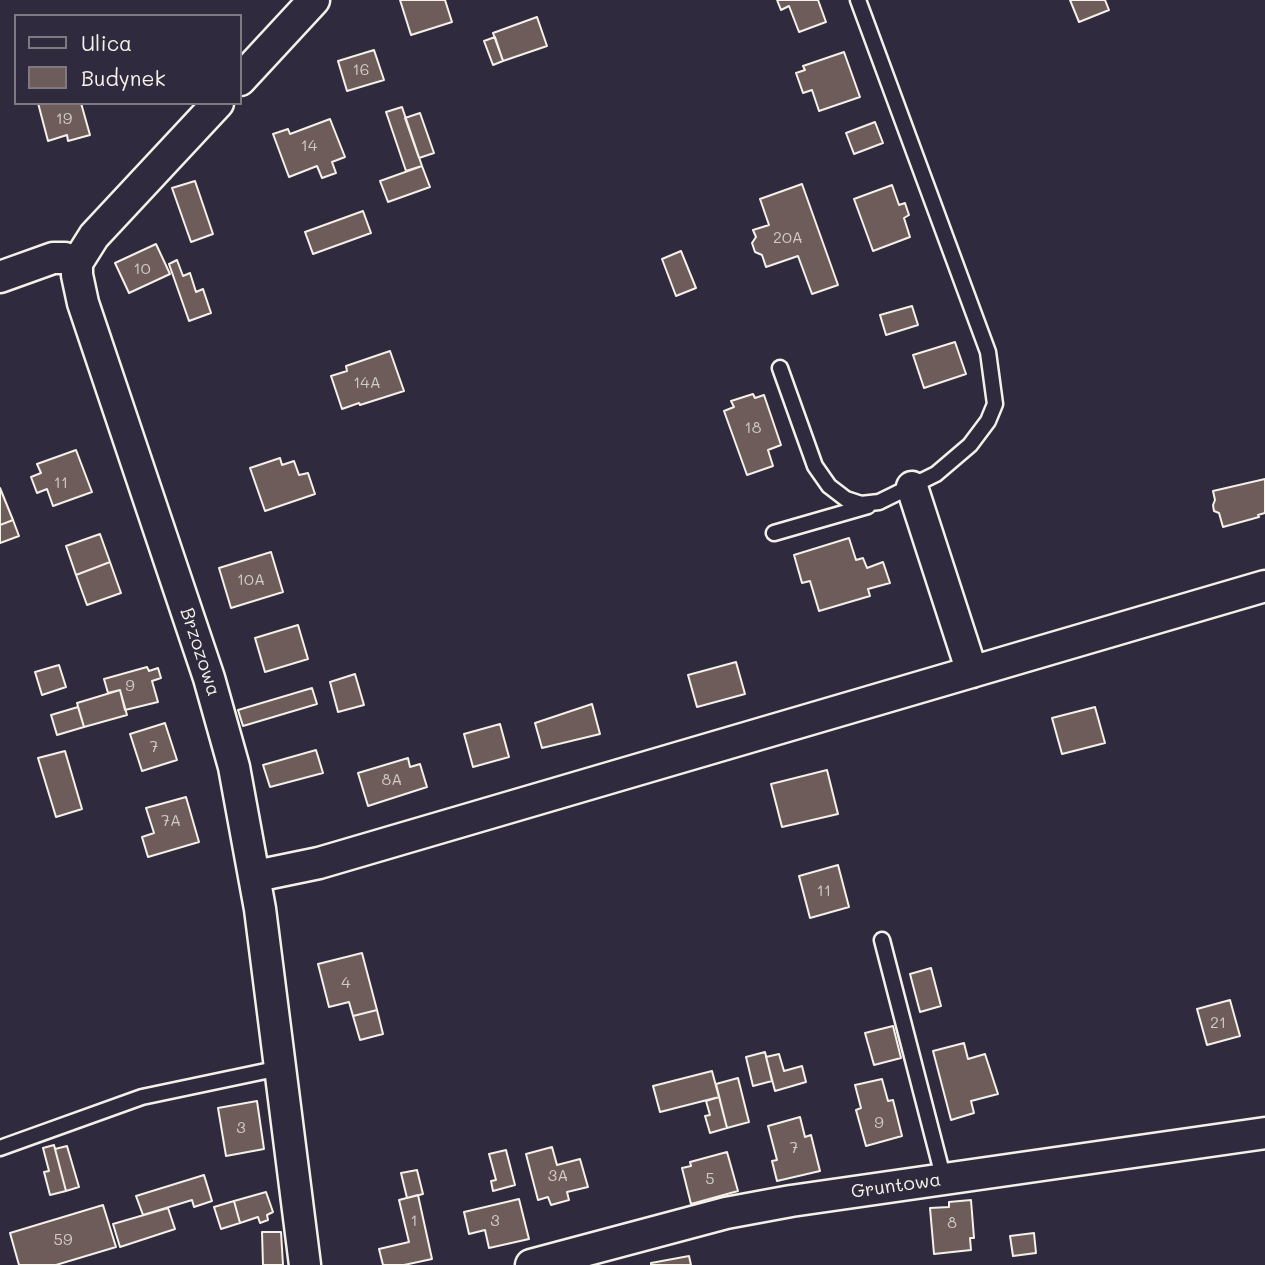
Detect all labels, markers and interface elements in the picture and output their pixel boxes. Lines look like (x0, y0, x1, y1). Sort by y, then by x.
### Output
legend (14, 14, 242, 105)
text: Ulica (81, 29, 132, 56)
house number: 16 (353, 60, 369, 80)
text: Budynek (81, 64, 166, 91)
house number: 19 (56, 109, 72, 129)
house number: 14 (301, 136, 317, 156)
house number: 20A (773, 228, 803, 248)
house number: 10 (133, 259, 151, 279)
house number: 14A (353, 373, 381, 393)
house number: 18 (745, 418, 761, 438)
house number: 11 (54, 473, 68, 493)
house number: 10A (237, 570, 265, 590)
street label: Brzozowa (175, 605, 225, 699)
house number: 9 (125, 676, 135, 696)
house number: 7 (150, 737, 158, 757)
house number: 8A (382, 770, 402, 790)
house number: 7A (161, 811, 181, 831)
house number: 11 (817, 881, 831, 901)
house number: 4 (341, 973, 351, 993)
house number: 21 (1210, 1013, 1226, 1033)
house number: 9 (874, 1113, 884, 1133)
house number: 3 (236, 1118, 246, 1138)
house number: 7 (790, 1138, 798, 1158)
house number: 3A (548, 1166, 568, 1186)
street label: Gruntowa (849, 1168, 943, 1204)
house number: 5 (705, 1169, 715, 1189)
house number: 1 (410, 1211, 418, 1231)
house number: 3 (490, 1211, 500, 1231)
house number: 8 (947, 1213, 957, 1233)
house number: 59 (54, 1230, 72, 1250)

